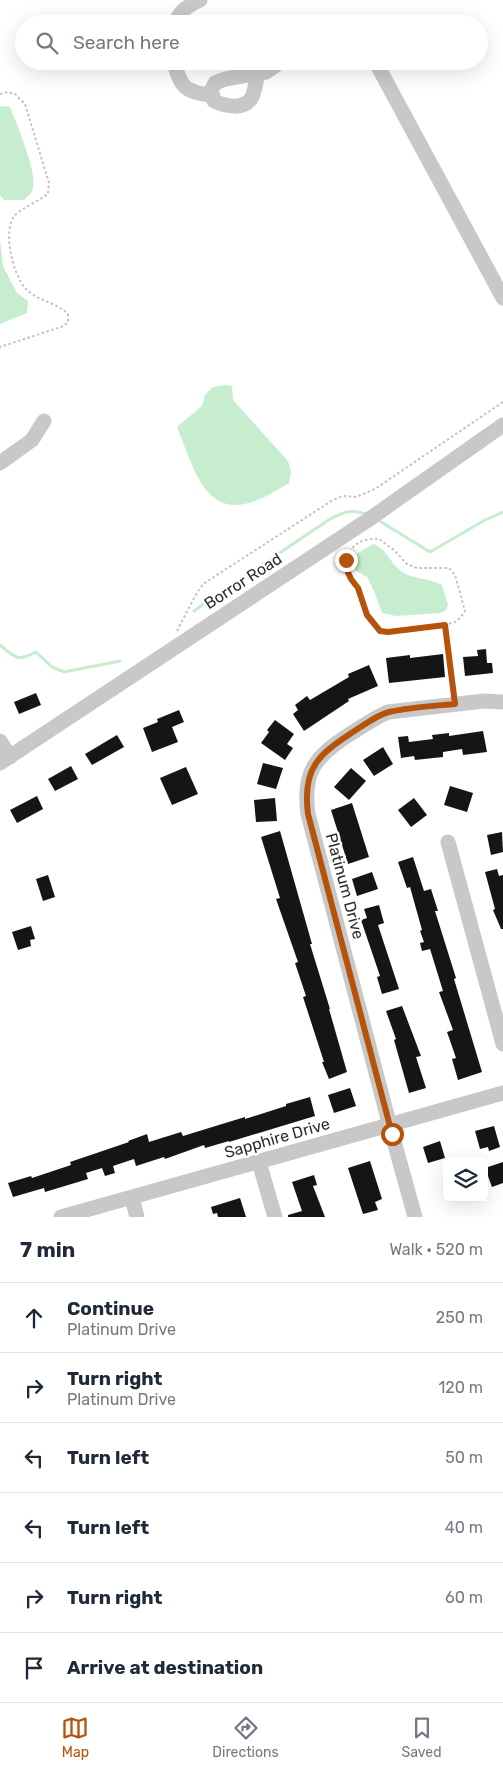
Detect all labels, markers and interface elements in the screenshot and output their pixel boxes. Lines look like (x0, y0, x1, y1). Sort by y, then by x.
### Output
search box (15, 15, 488, 70)
icon: search (33, 29, 61, 57)
text: Search here (73, 31, 180, 54)
street label: Borror Road (201, 549, 285, 613)
route end (335, 549, 358, 572)
street label: Platinum Drive (322, 831, 368, 941)
street label: Sapphire Drive (222, 1114, 332, 1162)
route start (381, 1123, 404, 1146)
map controls (443, 1157, 488, 1202)
button: layers (443, 1157, 488, 1202)
text: 7 min (20, 1237, 75, 1262)
text: Walk · 520 m (389, 1240, 483, 1259)
text: Continue (67, 1297, 154, 1320)
icon: ahead (20, 1304, 48, 1332)
text: 250 m (436, 1308, 483, 1327)
text: Platinum Drive (67, 1320, 176, 1339)
text: Turn right (67, 1367, 162, 1390)
icon: right (20, 1374, 48, 1402)
text: 120 m (438, 1378, 483, 1397)
text: Platinum Drive (67, 1390, 176, 1409)
icon: left (20, 1444, 48, 1472)
text: Turn left (67, 1446, 149, 1469)
text: 50 m (445, 1448, 483, 1467)
icon: left (20, 1514, 48, 1542)
text: Turn left (67, 1516, 149, 1539)
text: 40 m (445, 1518, 483, 1537)
icon: right (20, 1584, 48, 1612)
text: Turn right (67, 1586, 162, 1609)
text: 60 m (445, 1588, 483, 1607)
icon: arrive (20, 1654, 48, 1682)
text: Arrive at destination (67, 1656, 263, 1679)
tab: Map (61, 1714, 89, 1761)
tab: Directions (212, 1714, 279, 1761)
tab: Saved (402, 1714, 442, 1761)

